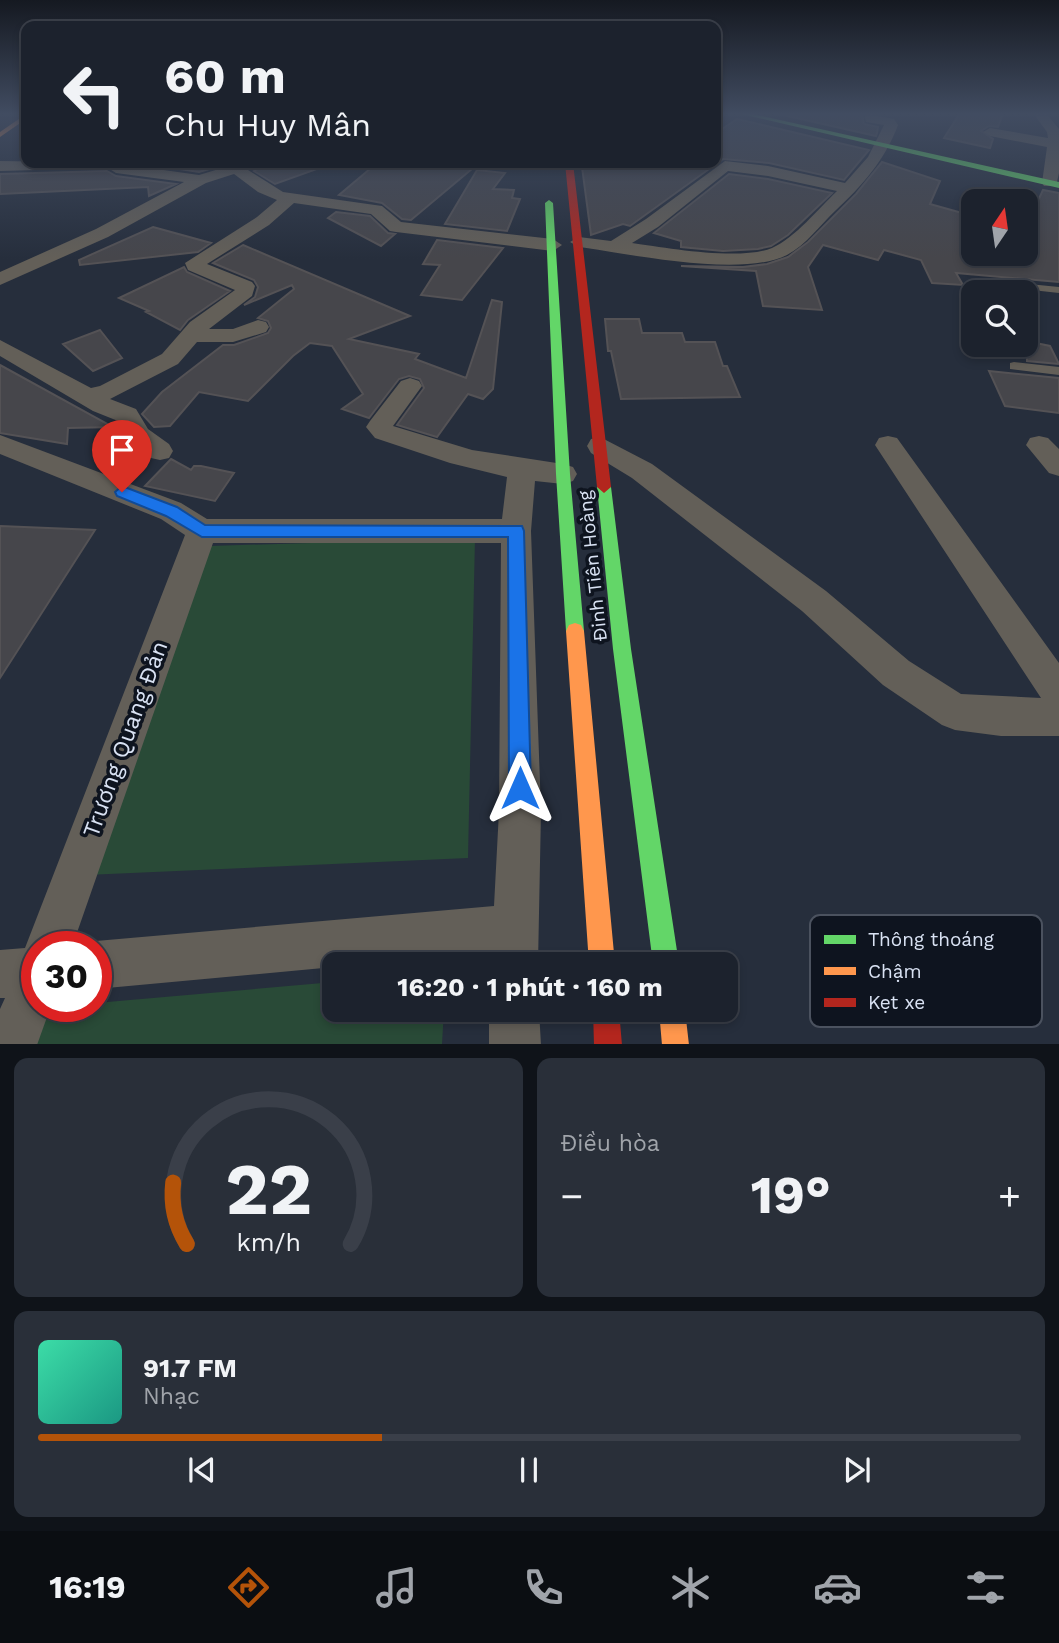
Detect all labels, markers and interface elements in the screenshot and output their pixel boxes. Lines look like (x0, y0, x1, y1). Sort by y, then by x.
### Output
text: 60 m (164, 47, 286, 105)
icon: left (49, 49, 140, 140)
text: Chu Huy Mân (164, 106, 371, 144)
north arrow (961, 189, 1038, 266)
map controls (961, 189, 1038, 357)
button: search (961, 280, 1038, 357)
pin (92, 420, 152, 492)
icon: arrive (103, 431, 141, 469)
street label: Đinh Tiên Hoàng (573, 488, 612, 643)
street label: Trương Quang Đản (77, 637, 174, 841)
position arrow (483, 751, 557, 825)
legend (810, 915, 1042, 1027)
text: Thông thoáng (868, 928, 995, 951)
speed limit sign: 30 (21, 931, 112, 1022)
text: Chậm (868, 960, 922, 983)
text: 16:20 · 1 phút · 160 m (397, 972, 663, 1002)
text: Kẹt xe (868, 991, 925, 1014)
text: Điều hòa (561, 1130, 660, 1157)
text: 22 (225, 1146, 312, 1232)
text: 19° (751, 1165, 831, 1226)
text: − (561, 1174, 583, 1218)
text: + (998, 1174, 1021, 1218)
text: km/h (236, 1227, 300, 1256)
text: 91.7 FM (143, 1353, 237, 1383)
text: Nhạc (143, 1383, 200, 1410)
icon: previous (183, 1451, 221, 1489)
icon: pause (510, 1451, 548, 1489)
icon: next (838, 1451, 876, 1489)
icon: directions (224, 1563, 273, 1612)
icon: music (372, 1563, 421, 1612)
icon: phone (519, 1563, 568, 1612)
icon: climate (666, 1563, 715, 1612)
icon: car (813, 1563, 862, 1612)
icon: filters (961, 1563, 1010, 1612)
text: 16:19 (49, 1568, 126, 1606)

